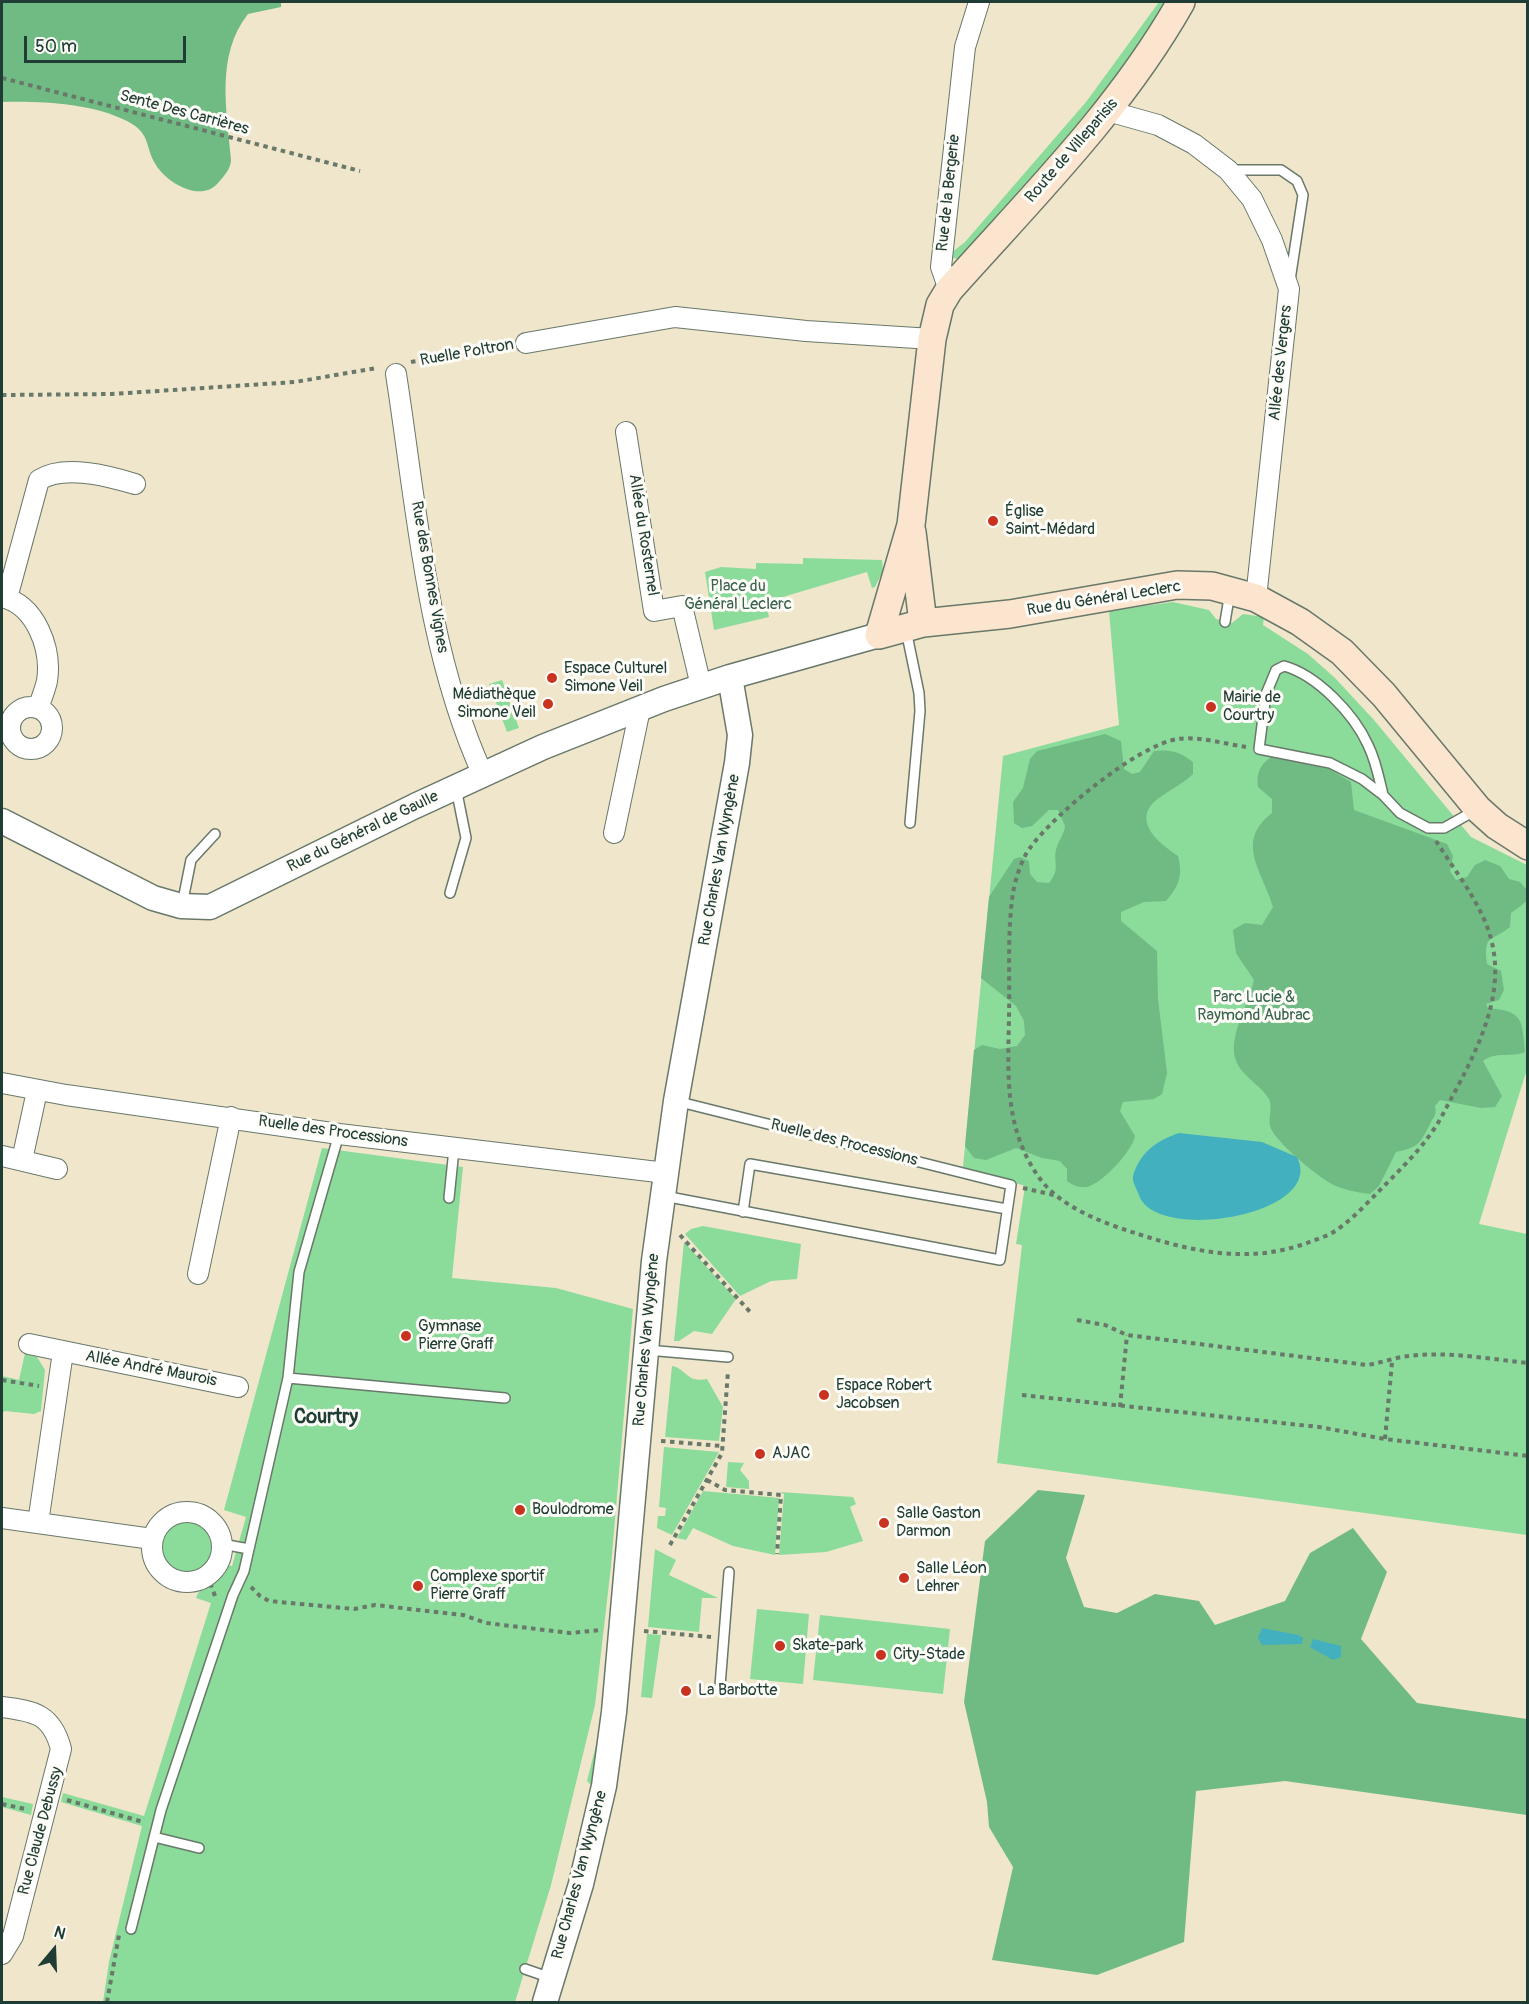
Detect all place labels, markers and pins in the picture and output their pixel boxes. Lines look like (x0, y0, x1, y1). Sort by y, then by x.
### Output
place label: Église Saint-Médard (1005, 502, 1095, 540)
marker: Église Saint-Médard (986, 514, 1000, 528)
place label: Espace Culturel Simone Veil (564, 659, 667, 697)
marker: Espace Culturel Simone Veil (545, 671, 559, 685)
place label: Médiathèque Simone Veil (452, 685, 536, 723)
place label: Mairie de Courtry (1223, 688, 1281, 726)
marker: Médiathèque Simone Veil (541, 697, 555, 711)
marker: Mairie de Courtry (1204, 700, 1218, 714)
place label: Gymnase Pierre Graff (418, 1317, 494, 1355)
marker: Gymnase Pierre Graff (399, 1329, 413, 1343)
place label: Espace Robert Jacobsen (836, 1376, 932, 1414)
marker: Espace Robert Jacobsen (817, 1388, 831, 1402)
place label: AJAC (772, 1444, 810, 1464)
marker: AJAC (753, 1447, 767, 1461)
place label: Boulodrome (532, 1500, 614, 1520)
marker: Boulodrome (513, 1503, 527, 1517)
place label: Salle Gaston Darmon (896, 1504, 981, 1542)
marker: Salle Gaston Darmon (877, 1516, 891, 1530)
place label: Salle Léon Lehrer (916, 1559, 987, 1597)
place label: Complexe sportif Pierre Graff (430, 1567, 546, 1605)
marker: Salle Léon Lehrer (897, 1571, 911, 1585)
marker: Complexe sportif Pierre Graff (411, 1579, 425, 1593)
place label: Skate-park (792, 1636, 863, 1656)
marker: Skate-park (773, 1639, 787, 1653)
place label: City-Stade (893, 1645, 965, 1665)
marker: City-Stade (874, 1648, 888, 1662)
place label: La Barbotte (698, 1681, 777, 1701)
marker: La Barbotte (679, 1684, 693, 1698)

